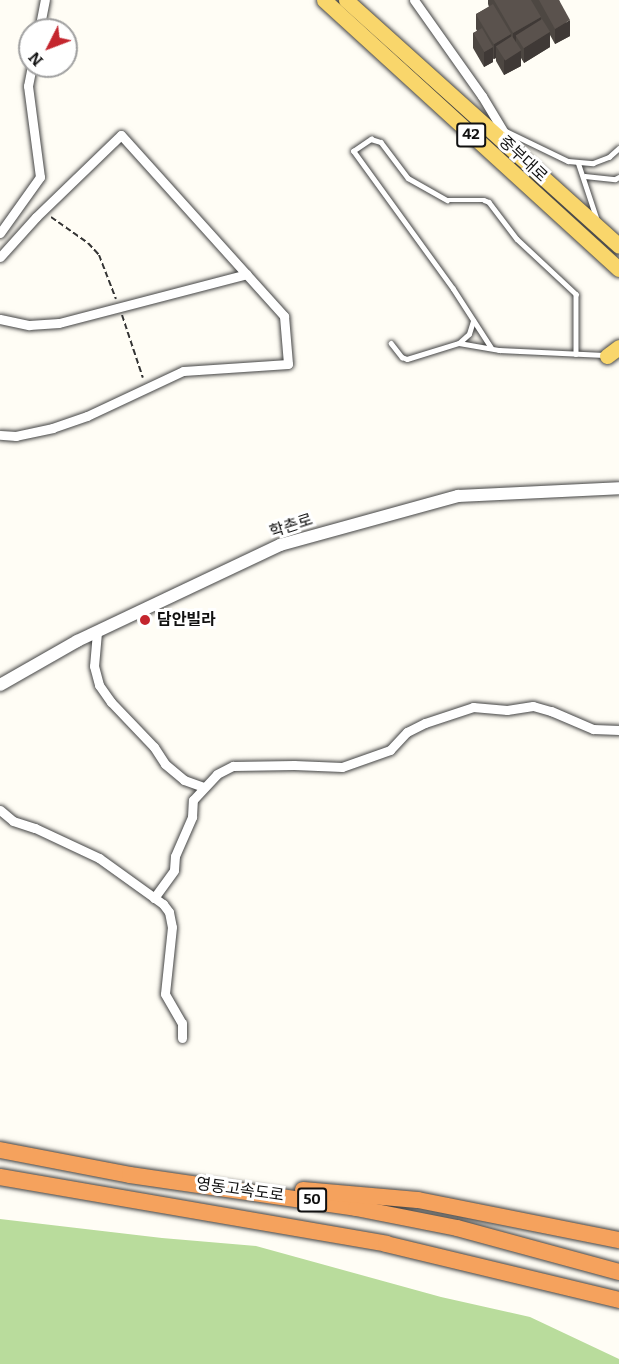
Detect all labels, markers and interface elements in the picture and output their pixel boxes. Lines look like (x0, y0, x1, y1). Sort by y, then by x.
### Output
north arrow (18, 18, 78, 78)
text: N (25, 48, 47, 70)
road number: 42 (456, 123, 486, 147)
street label: 중부대로 (495, 132, 551, 186)
street label: 학촌로 (267, 510, 315, 542)
place label: 담안빌라 (157, 610, 216, 630)
marker: 담안빌라 (138, 613, 152, 627)
street label: 영동고속도로 (195, 1174, 285, 1206)
road number: 50 (297, 1188, 327, 1212)

